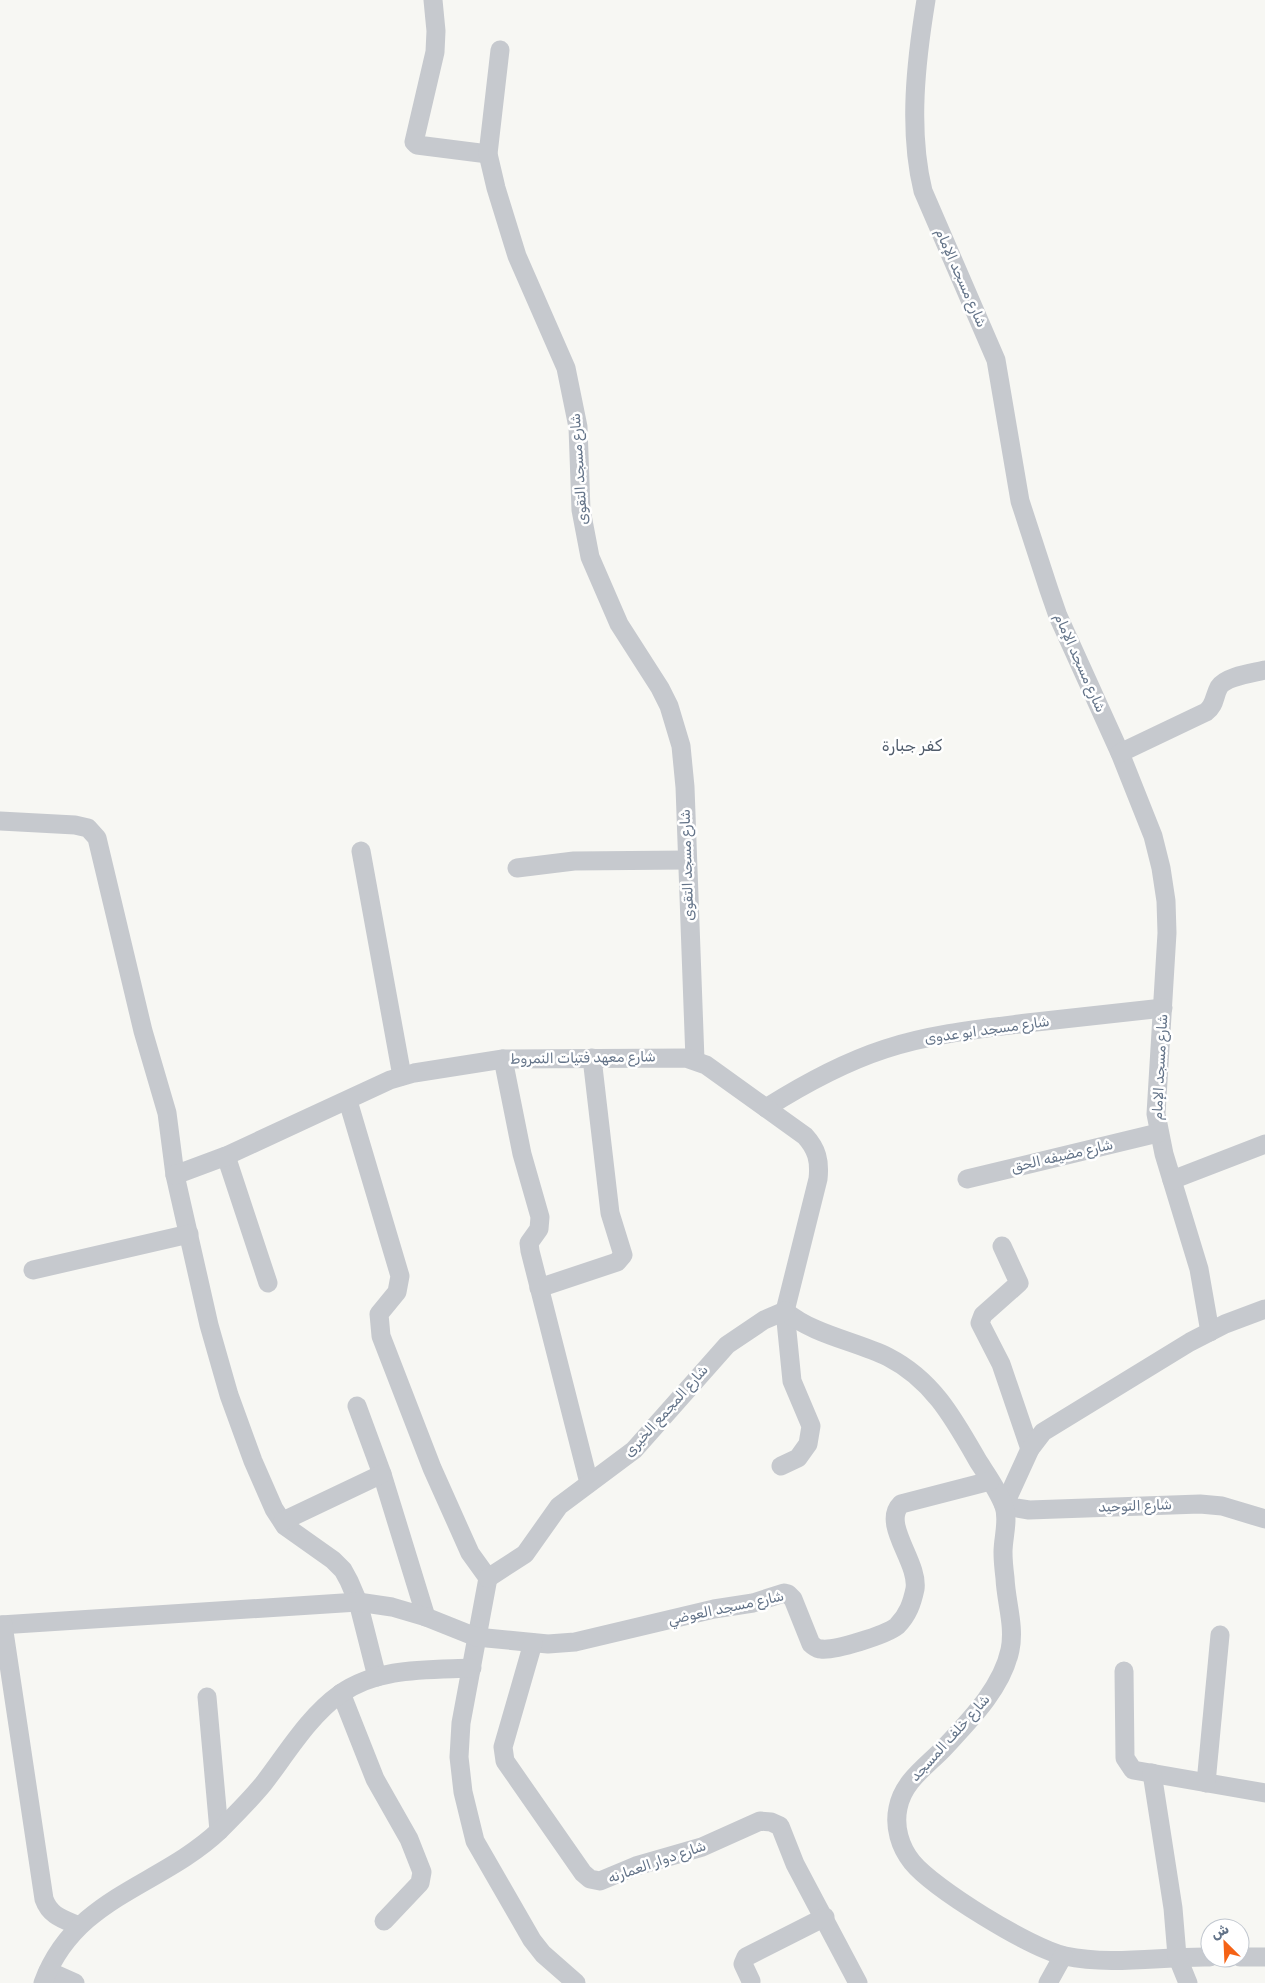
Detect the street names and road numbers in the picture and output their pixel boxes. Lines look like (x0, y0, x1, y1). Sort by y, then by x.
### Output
street label: شارع مسجد الإمام (930, 226, 990, 331)
street label: شارع مسجد التقوى (567, 412, 593, 525)
street label: شارع مسجد الإمام (1049, 611, 1109, 716)
street label: شارع مسجد التقوى (677, 809, 699, 921)
street label: شارع مسجد ابو عدوى (924, 1013, 1051, 1049)
street label: شارع مسجد الإمام (1149, 1014, 1173, 1121)
street label: شارع معهد فتيات النمروط (510, 1048, 656, 1070)
street label: شارع مضيفه الحق (1009, 1136, 1115, 1178)
street label: شارع المجمع الخيرى (620, 1362, 713, 1462)
street label: شارع التوحيد (1098, 1496, 1172, 1518)
street label: شارع مسجد العوضي (666, 1587, 786, 1631)
street label: شارع خلف المسجد (906, 1691, 995, 1786)
street label: شارع دوار العمارنه (606, 1837, 709, 1889)

